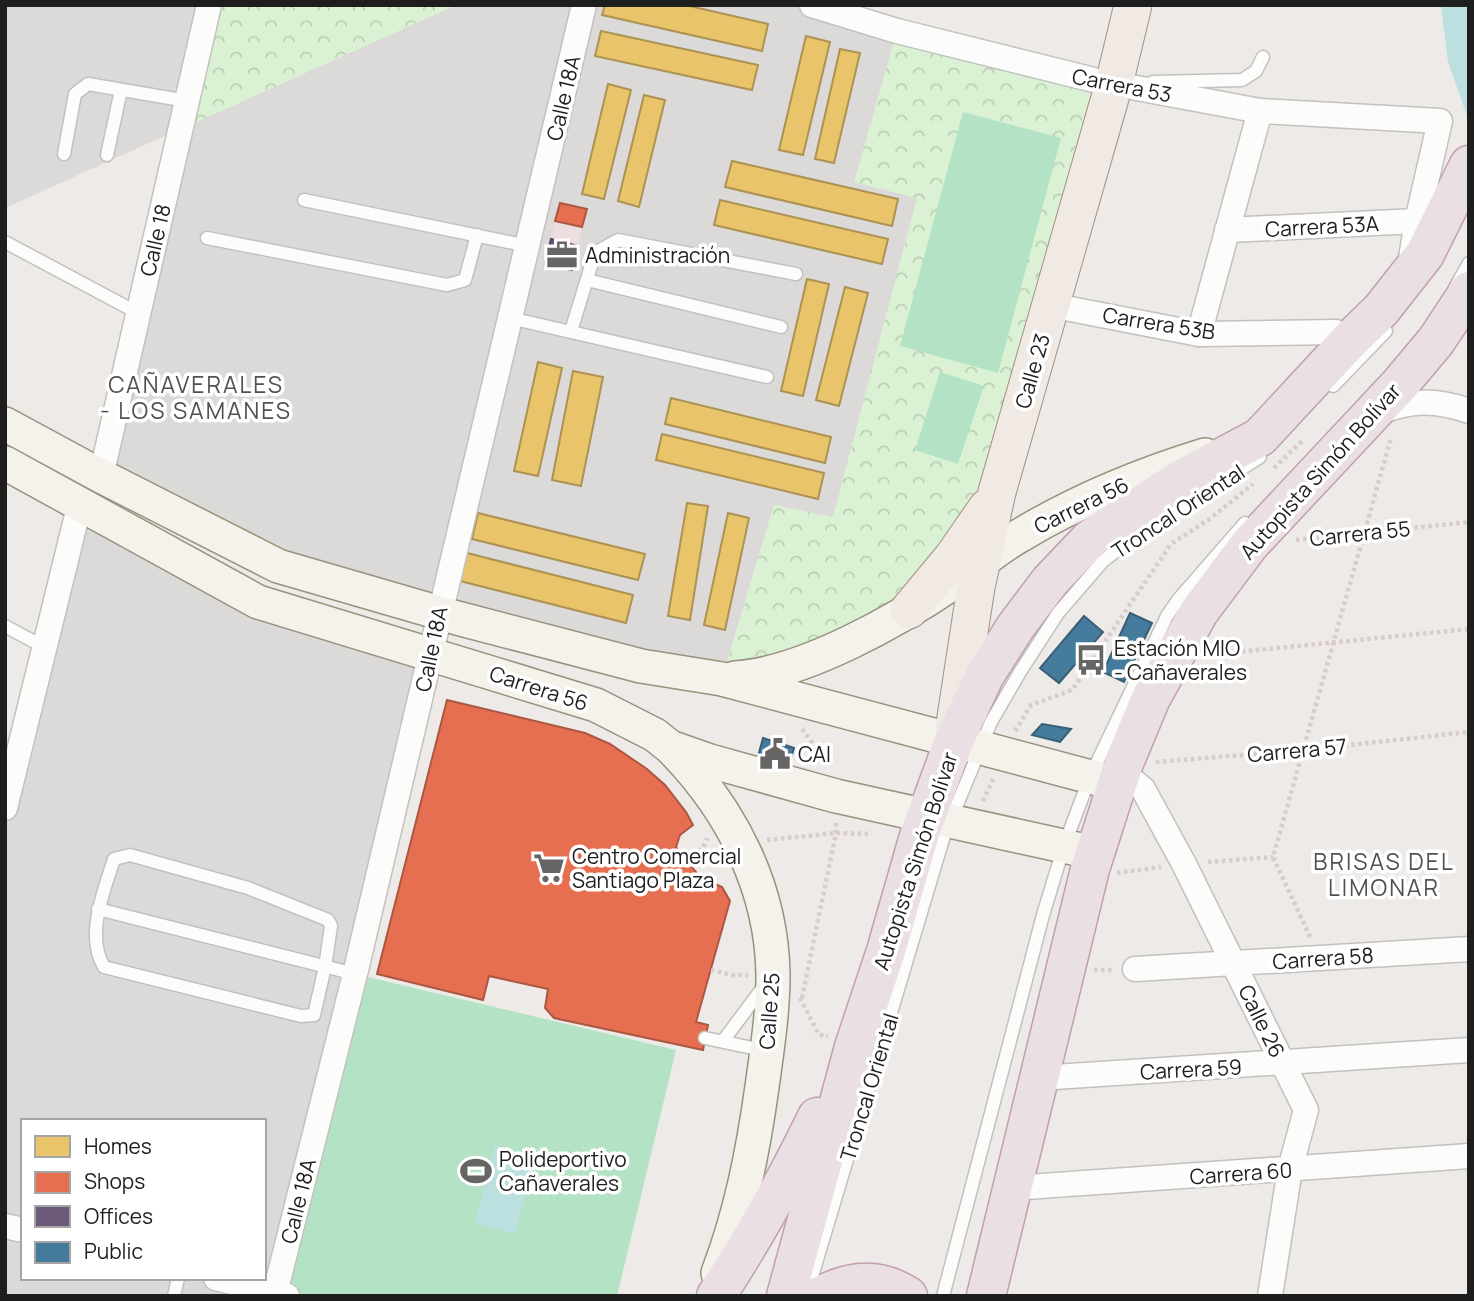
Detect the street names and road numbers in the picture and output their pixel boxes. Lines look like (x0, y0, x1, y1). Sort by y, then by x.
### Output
street label: Calle 18A (540, 53, 586, 143)
street label: Carrera 53 (1070, 62, 1174, 108)
street label: Calle 18 (133, 201, 177, 279)
street label: Carrera 53A (1264, 209, 1380, 243)
street label: Carrera 53B (1101, 300, 1217, 346)
street label: Calle 23 (1008, 330, 1056, 412)
street label: Autopista Simón Bolívar (1233, 377, 1407, 565)
street label: Troncal Oriental (1106, 458, 1250, 564)
street label: Carrera 56 (1029, 470, 1133, 540)
street label: Carrera 55 (1308, 514, 1412, 552)
street label: Calle 18A (408, 604, 454, 694)
street label: Carrera 56 (486, 659, 592, 717)
street label: Carrera 57 (1246, 732, 1348, 768)
street label: Autopista Simón Bolívar (866, 748, 964, 974)
street label: Carrera 58 (1272, 941, 1374, 975)
street label: Calle 25 (752, 972, 786, 1050)
street label: Calle 26 (1232, 980, 1292, 1062)
street label: Troncal Oriental (833, 1010, 905, 1164)
street label: Carrera 59 (1139, 1052, 1243, 1086)
street label: Carrera 60 (1189, 1155, 1293, 1191)
street label: Calle 18A (274, 1156, 322, 1246)

